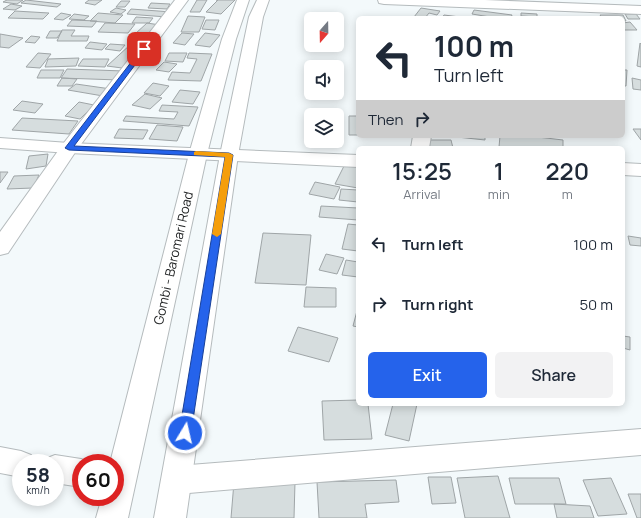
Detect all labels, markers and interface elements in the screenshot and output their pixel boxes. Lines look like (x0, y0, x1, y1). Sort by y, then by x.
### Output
north arrow (304, 12, 344, 52)
map controls (304, 12, 344, 148)
text: 100 m (434, 27, 514, 65)
pin (127, 32, 161, 66)
icon: left (368, 32, 420, 84)
icon: arrive (133, 38, 155, 60)
button: sound (304, 60, 344, 100)
text: Turn left (434, 63, 504, 87)
button: layers (304, 108, 344, 148)
icon: right (411, 108, 433, 130)
text: Then (368, 109, 403, 130)
text: 15:25 (392, 154, 452, 187)
text: 1 (494, 154, 504, 187)
text: 220 (546, 154, 589, 187)
text: Arrival (403, 185, 440, 203)
text: min (488, 185, 510, 203)
text: m (562, 185, 573, 203)
street label: Gombi - Baromari Road (149, 190, 197, 326)
icon: left (368, 233, 390, 255)
text: Turn left (402, 234, 464, 255)
text: 100 m (573, 234, 613, 255)
icon: right (368, 293, 390, 315)
text: Turn right (402, 294, 473, 315)
text: 50 m (579, 294, 613, 315)
button: Exit (368, 352, 487, 398)
button: Share (495, 352, 613, 398)
position arrow (164, 412, 206, 454)
speed limit sign: 60 (72, 454, 124, 506)
text: 58 (26, 461, 50, 488)
text: km/h (26, 483, 50, 497)

